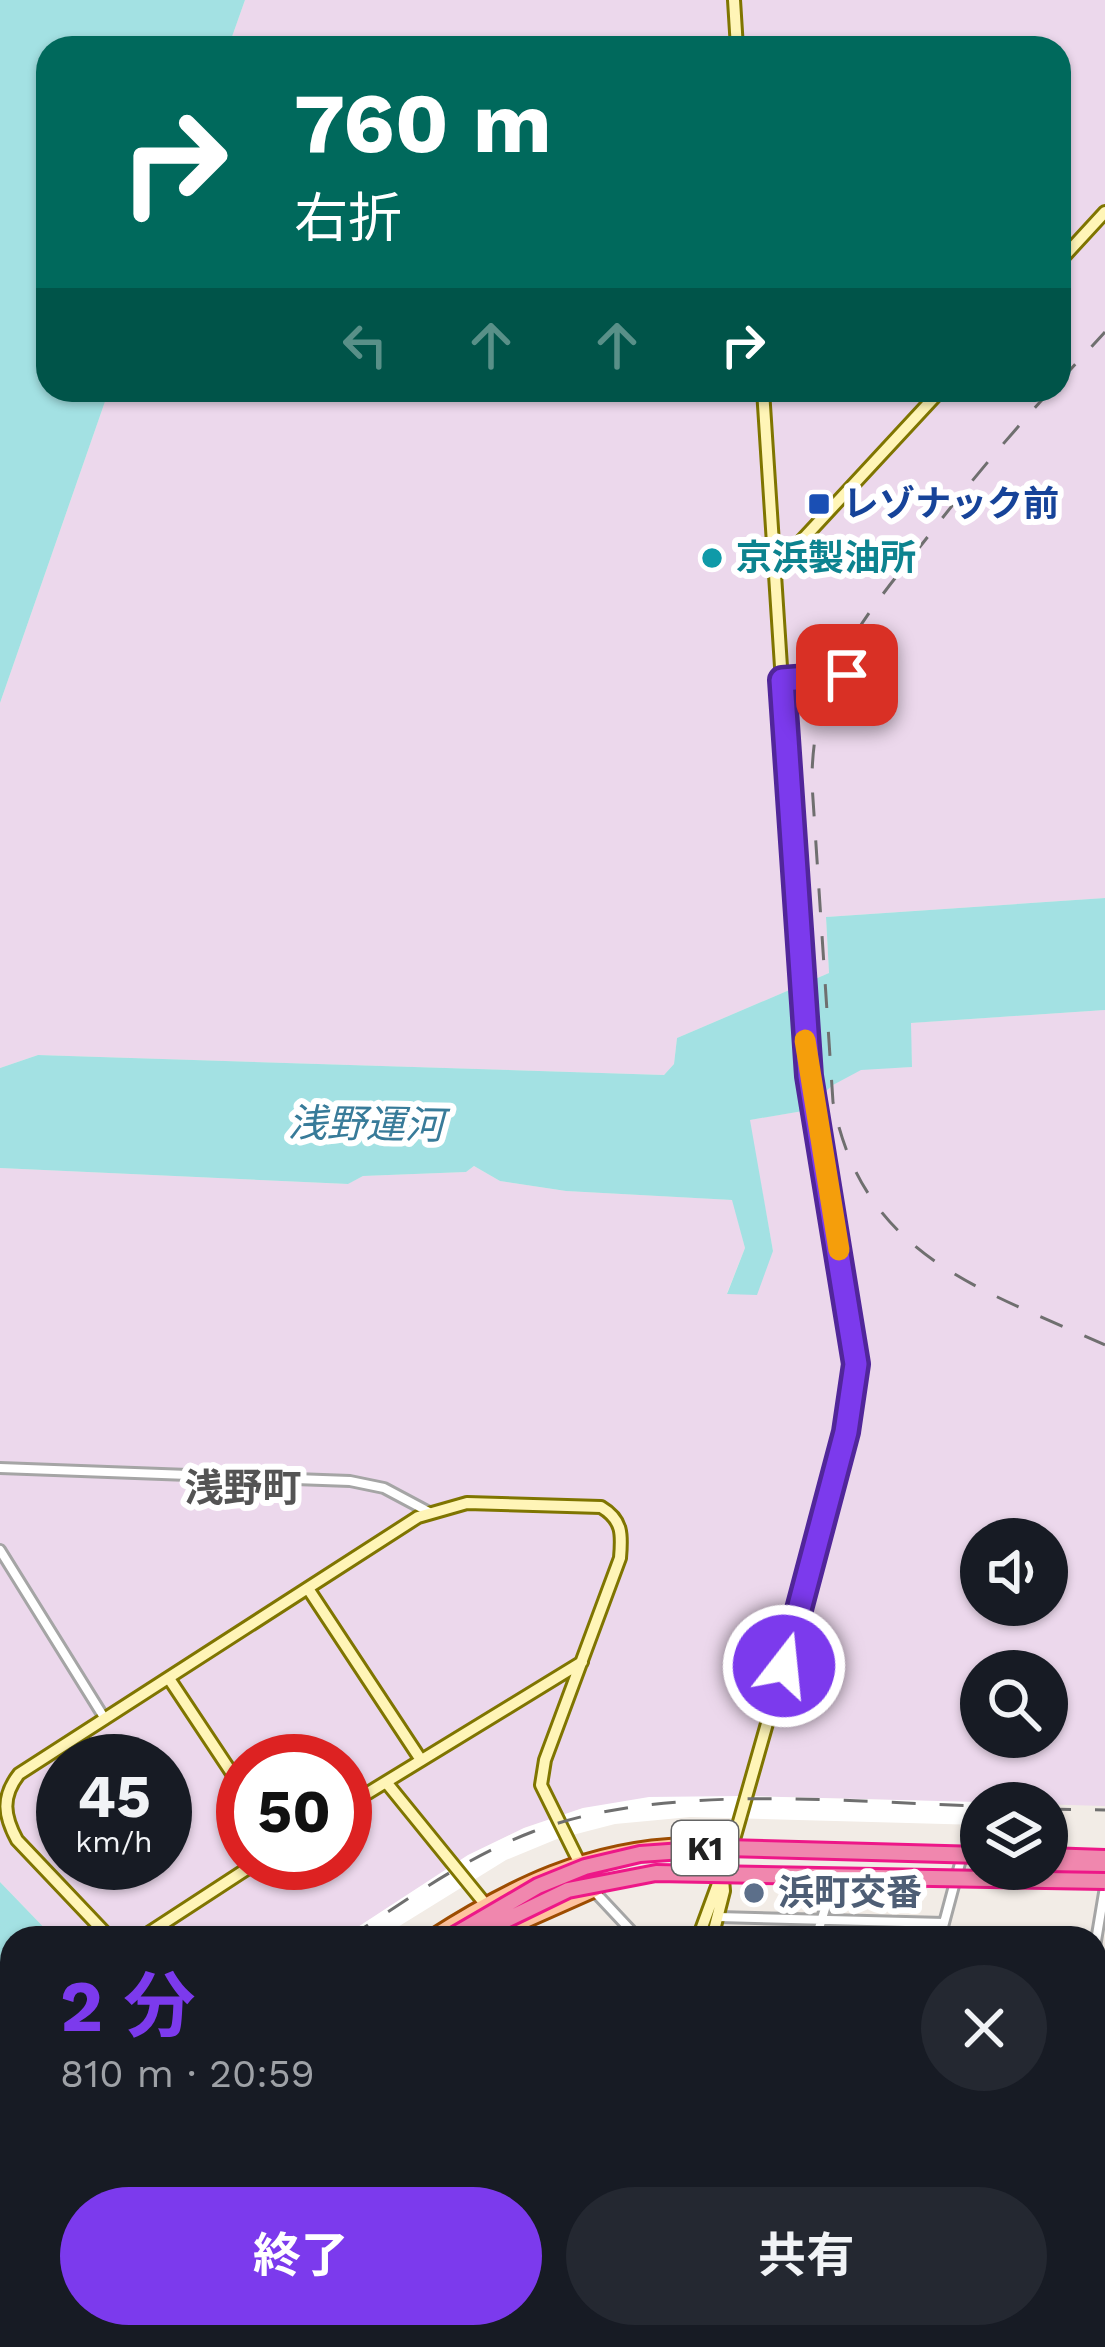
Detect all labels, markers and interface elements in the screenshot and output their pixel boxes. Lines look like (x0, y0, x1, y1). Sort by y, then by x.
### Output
text: 760 m (294, 74, 552, 172)
icon: right (96, 84, 252, 240)
text: 右折 (294, 187, 402, 250)
icon: left (332, 312, 398, 378)
icon: ahead (458, 312, 524, 378)
icon: ahead (584, 312, 650, 378)
icon: right (710, 312, 776, 378)
place label: レゾナック前 (843, 483, 1059, 525)
marker: レゾナック前 (806, 491, 832, 517)
place label: 京浜製油所 (736, 537, 916, 579)
marker: 京浜製油所 (699, 545, 725, 571)
pin (796, 624, 898, 726)
icon: arrive (814, 642, 880, 708)
water label: 浅野運河 (288, 1100, 451, 1148)
district label: 浅野町 (184, 1465, 302, 1510)
map controls (960, 1518, 1068, 1890)
button: sound (960, 1518, 1068, 1626)
position arrow (721, 1603, 847, 1729)
button: search (960, 1650, 1068, 1758)
speed limit sign: 50 (216, 1734, 372, 1890)
text: 45 (77, 1761, 151, 1832)
button: layers (960, 1782, 1068, 1890)
road number: K1 (672, 1821, 738, 1875)
text: km/h (75, 1824, 153, 1859)
place label: 浜町交番 (778, 1872, 922, 1914)
marker: 浜町交番 (741, 1880, 767, 1906)
text: 2 分 (60, 1964, 196, 2048)
button: close (921, 1965, 1047, 2091)
text: 810 m · 20:59 (60, 2051, 315, 2096)
button: 終了 (60, 2187, 542, 2325)
button: 共有 (566, 2187, 1047, 2325)

